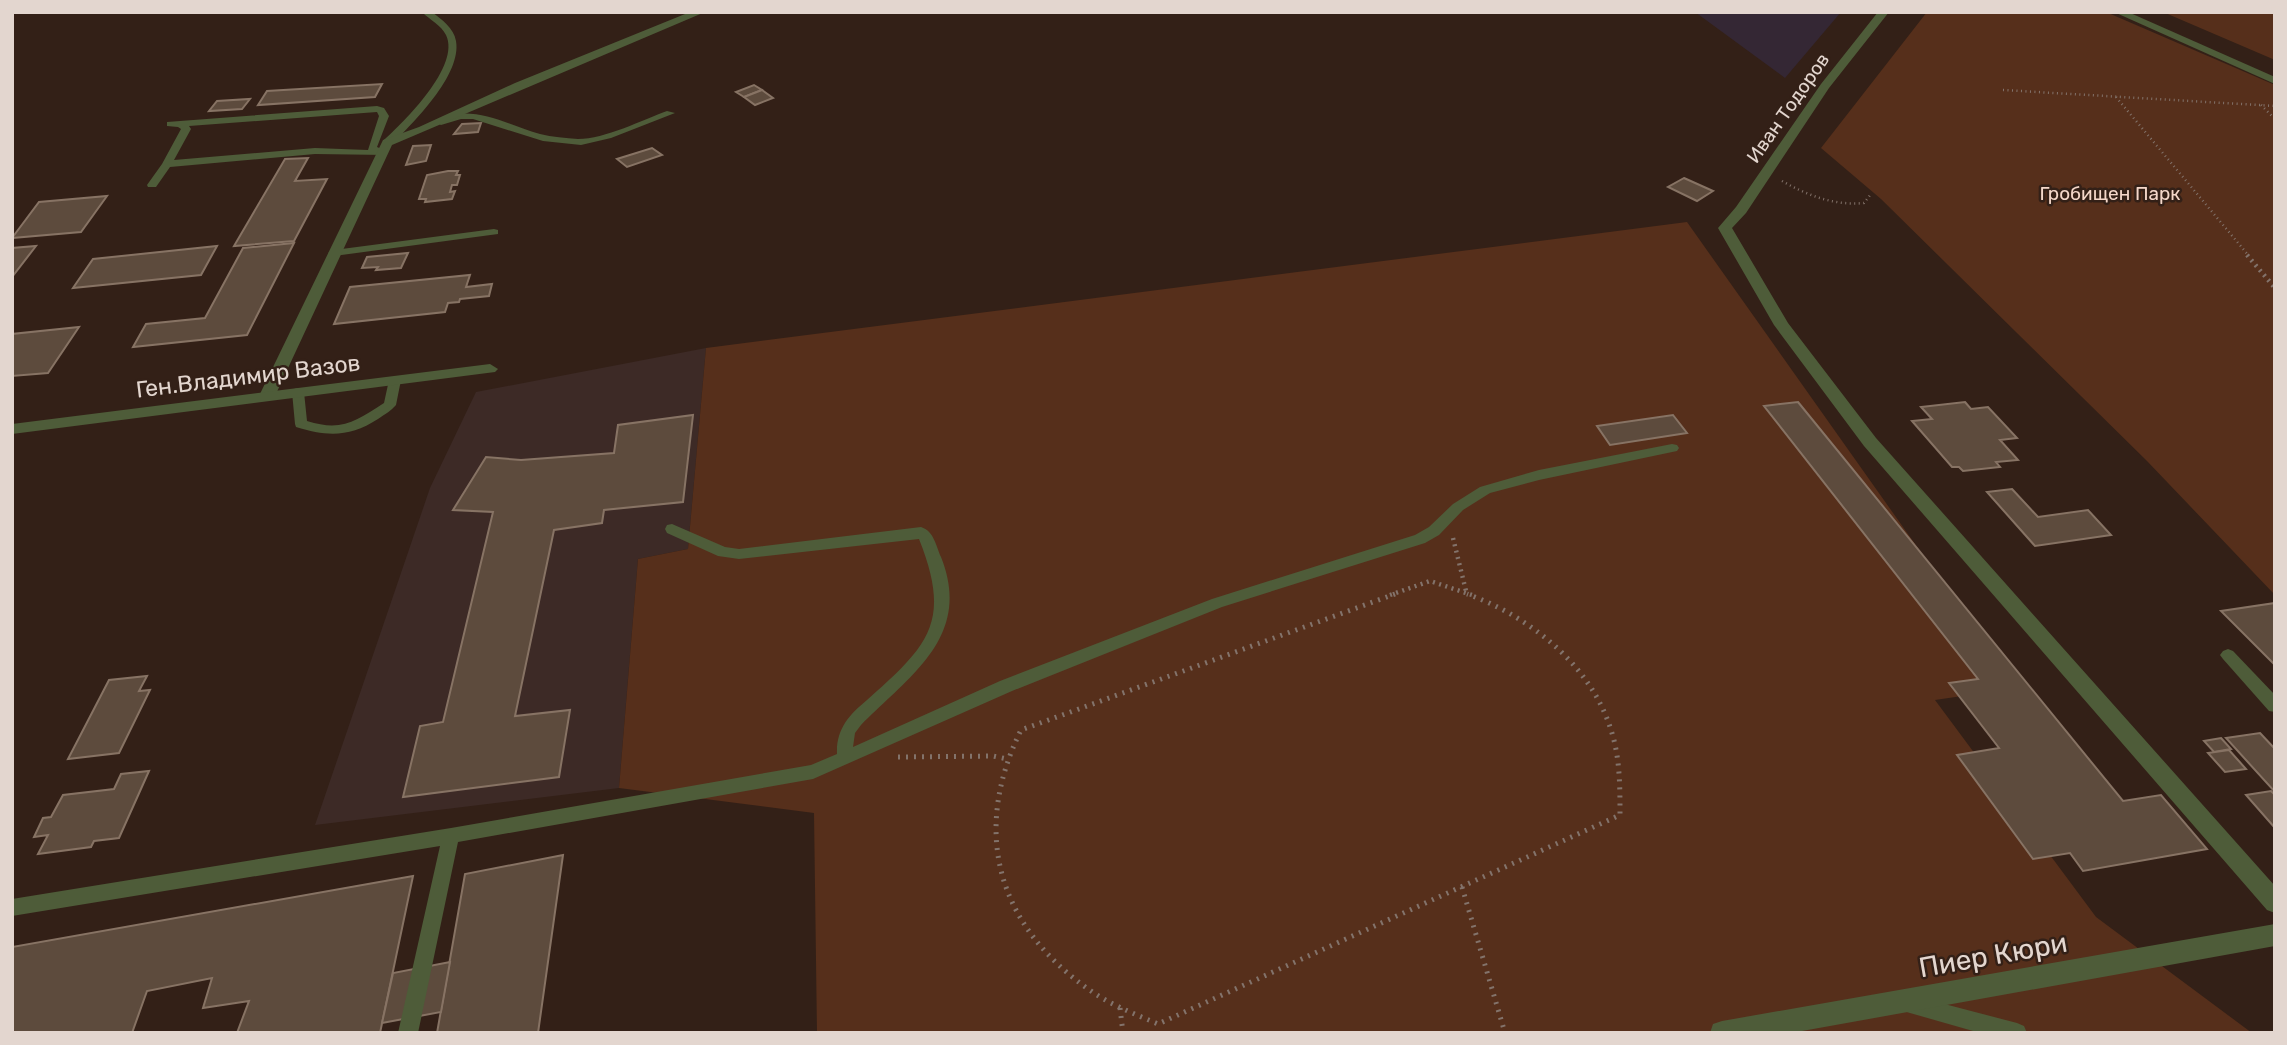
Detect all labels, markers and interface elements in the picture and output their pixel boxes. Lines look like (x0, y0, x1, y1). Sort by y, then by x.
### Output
street label: Иван Тодоров (1742, 49, 1834, 167)
park label: Гробищен Парк (2039, 182, 2181, 205)
street label: Ген.Владимир Вазов (134, 348, 362, 404)
street label: Пиер Кюри (1916, 926, 2070, 984)

